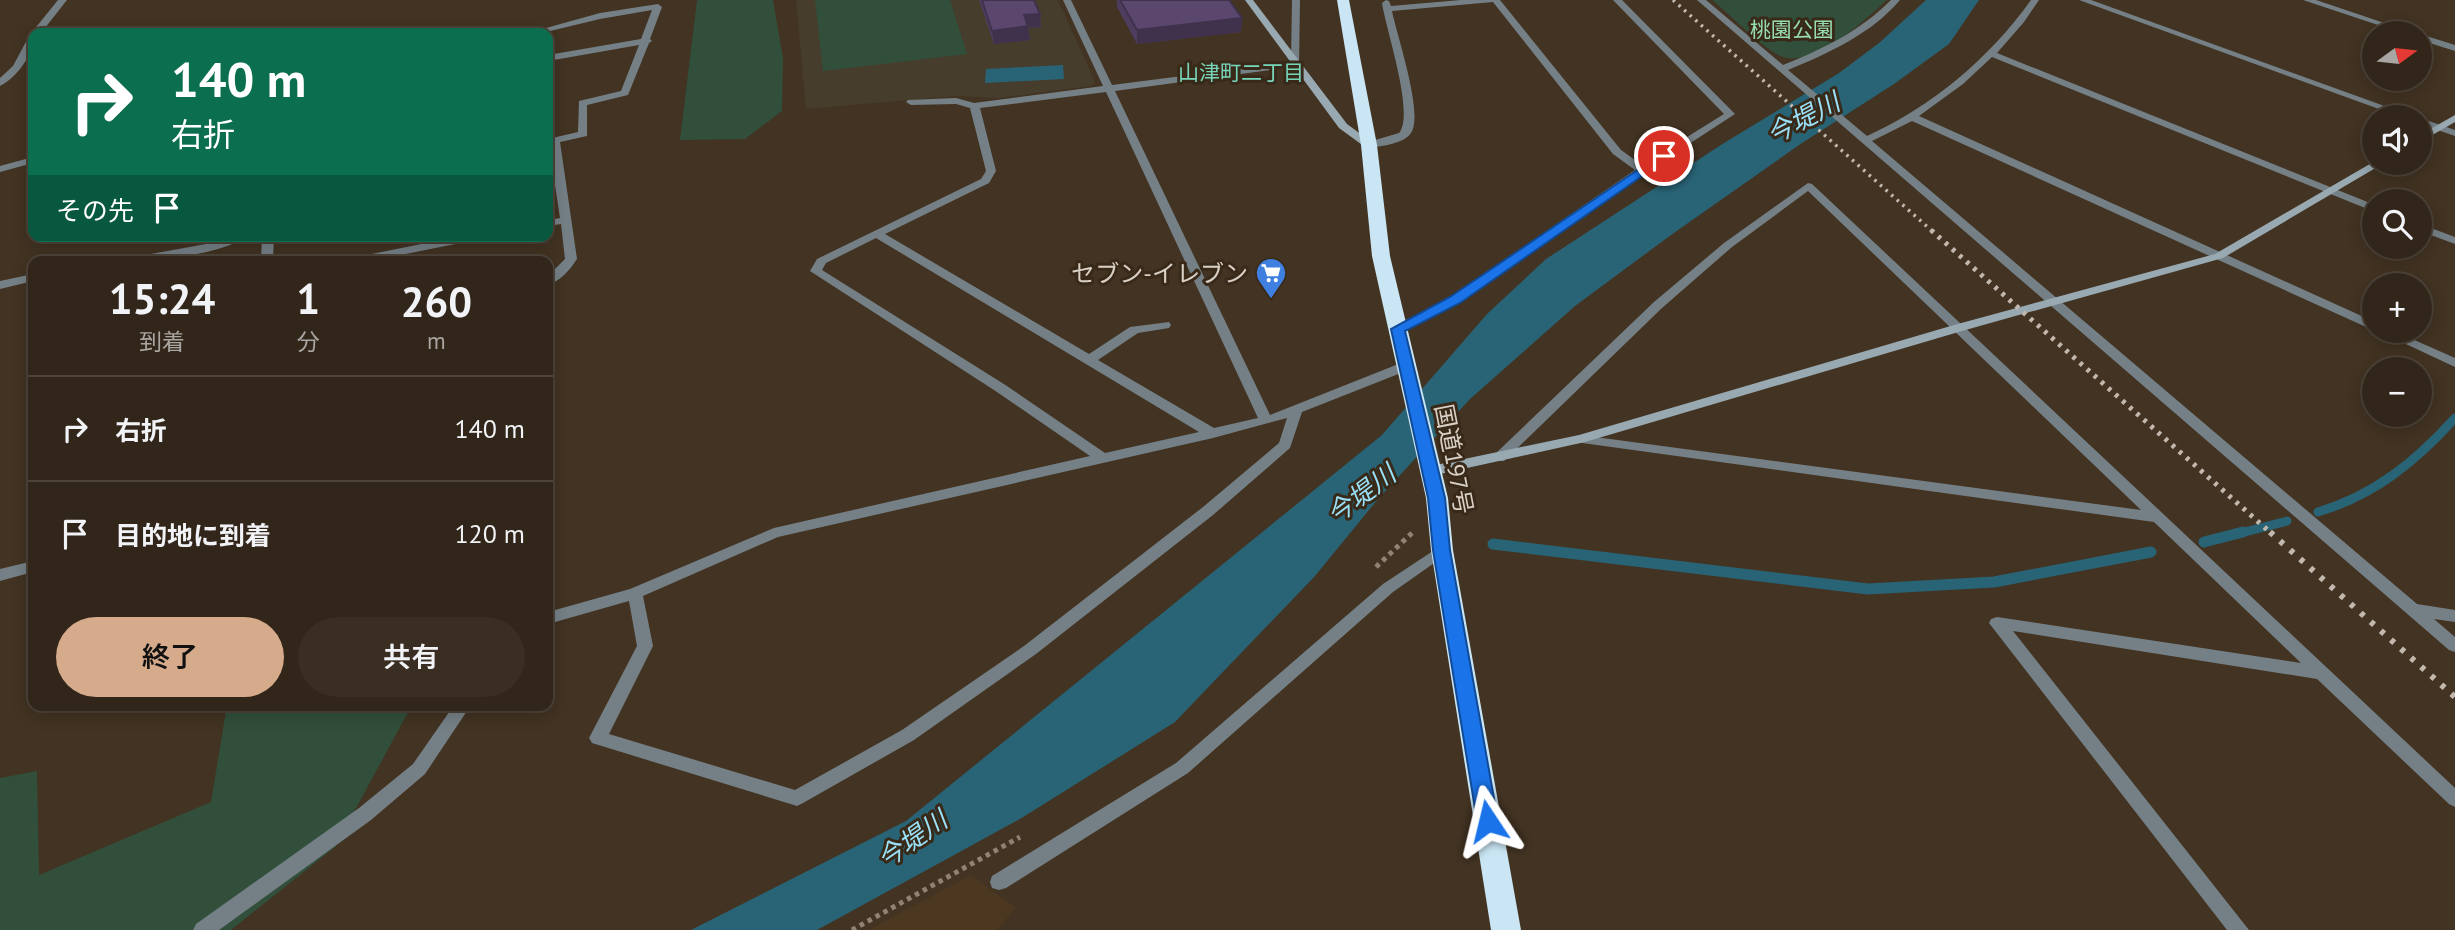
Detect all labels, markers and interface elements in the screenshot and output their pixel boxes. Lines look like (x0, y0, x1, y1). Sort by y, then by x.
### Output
park label: 桃園公園 (1750, 16, 1834, 43)
north arrow (2362, 21, 2432, 91)
map controls (2362, 21, 2432, 427)
text: 140 m (171, 47, 306, 111)
icon: right (56, 56, 147, 147)
district label: 山津町二丁目 (1178, 59, 1304, 86)
water label: 今堤川 (1761, 84, 1848, 151)
button: sound (2362, 105, 2432, 175)
text: 右折 (171, 113, 235, 155)
pin (1634, 126, 1694, 186)
icon: arrive (1645, 137, 1683, 175)
icon: arrive (148, 189, 186, 227)
button: search (2362, 189, 2432, 259)
text: その先 (56, 194, 134, 227)
supermarket icon: セブン-イレブン (1254, 256, 1288, 300)
place label: セブン-イレブン (1071, 258, 1248, 289)
text: 15:24 (109, 271, 215, 326)
text: 1 (296, 271, 320, 326)
button: + (2362, 273, 2432, 343)
text: 260 (401, 274, 472, 329)
text: m (427, 326, 446, 355)
text: 到着 (139, 327, 185, 356)
text: 分 (297, 327, 320, 356)
button: − (2362, 357, 2432, 427)
street label: 国道197号 (1428, 401, 1480, 517)
icon: right (56, 410, 94, 448)
text: 140 m (454, 412, 525, 445)
text: 右折 (115, 414, 167, 447)
water label: 今堤川 (1320, 456, 1404, 531)
icon: arrive (56, 515, 94, 553)
text: 120 m (454, 517, 525, 550)
text: 目的地に到着 (115, 519, 271, 552)
button: 終了 (56, 617, 284, 697)
button: 共有 (298, 617, 525, 697)
position arrow (1451, 784, 1525, 858)
water label: 今堤川 (871, 801, 956, 875)

